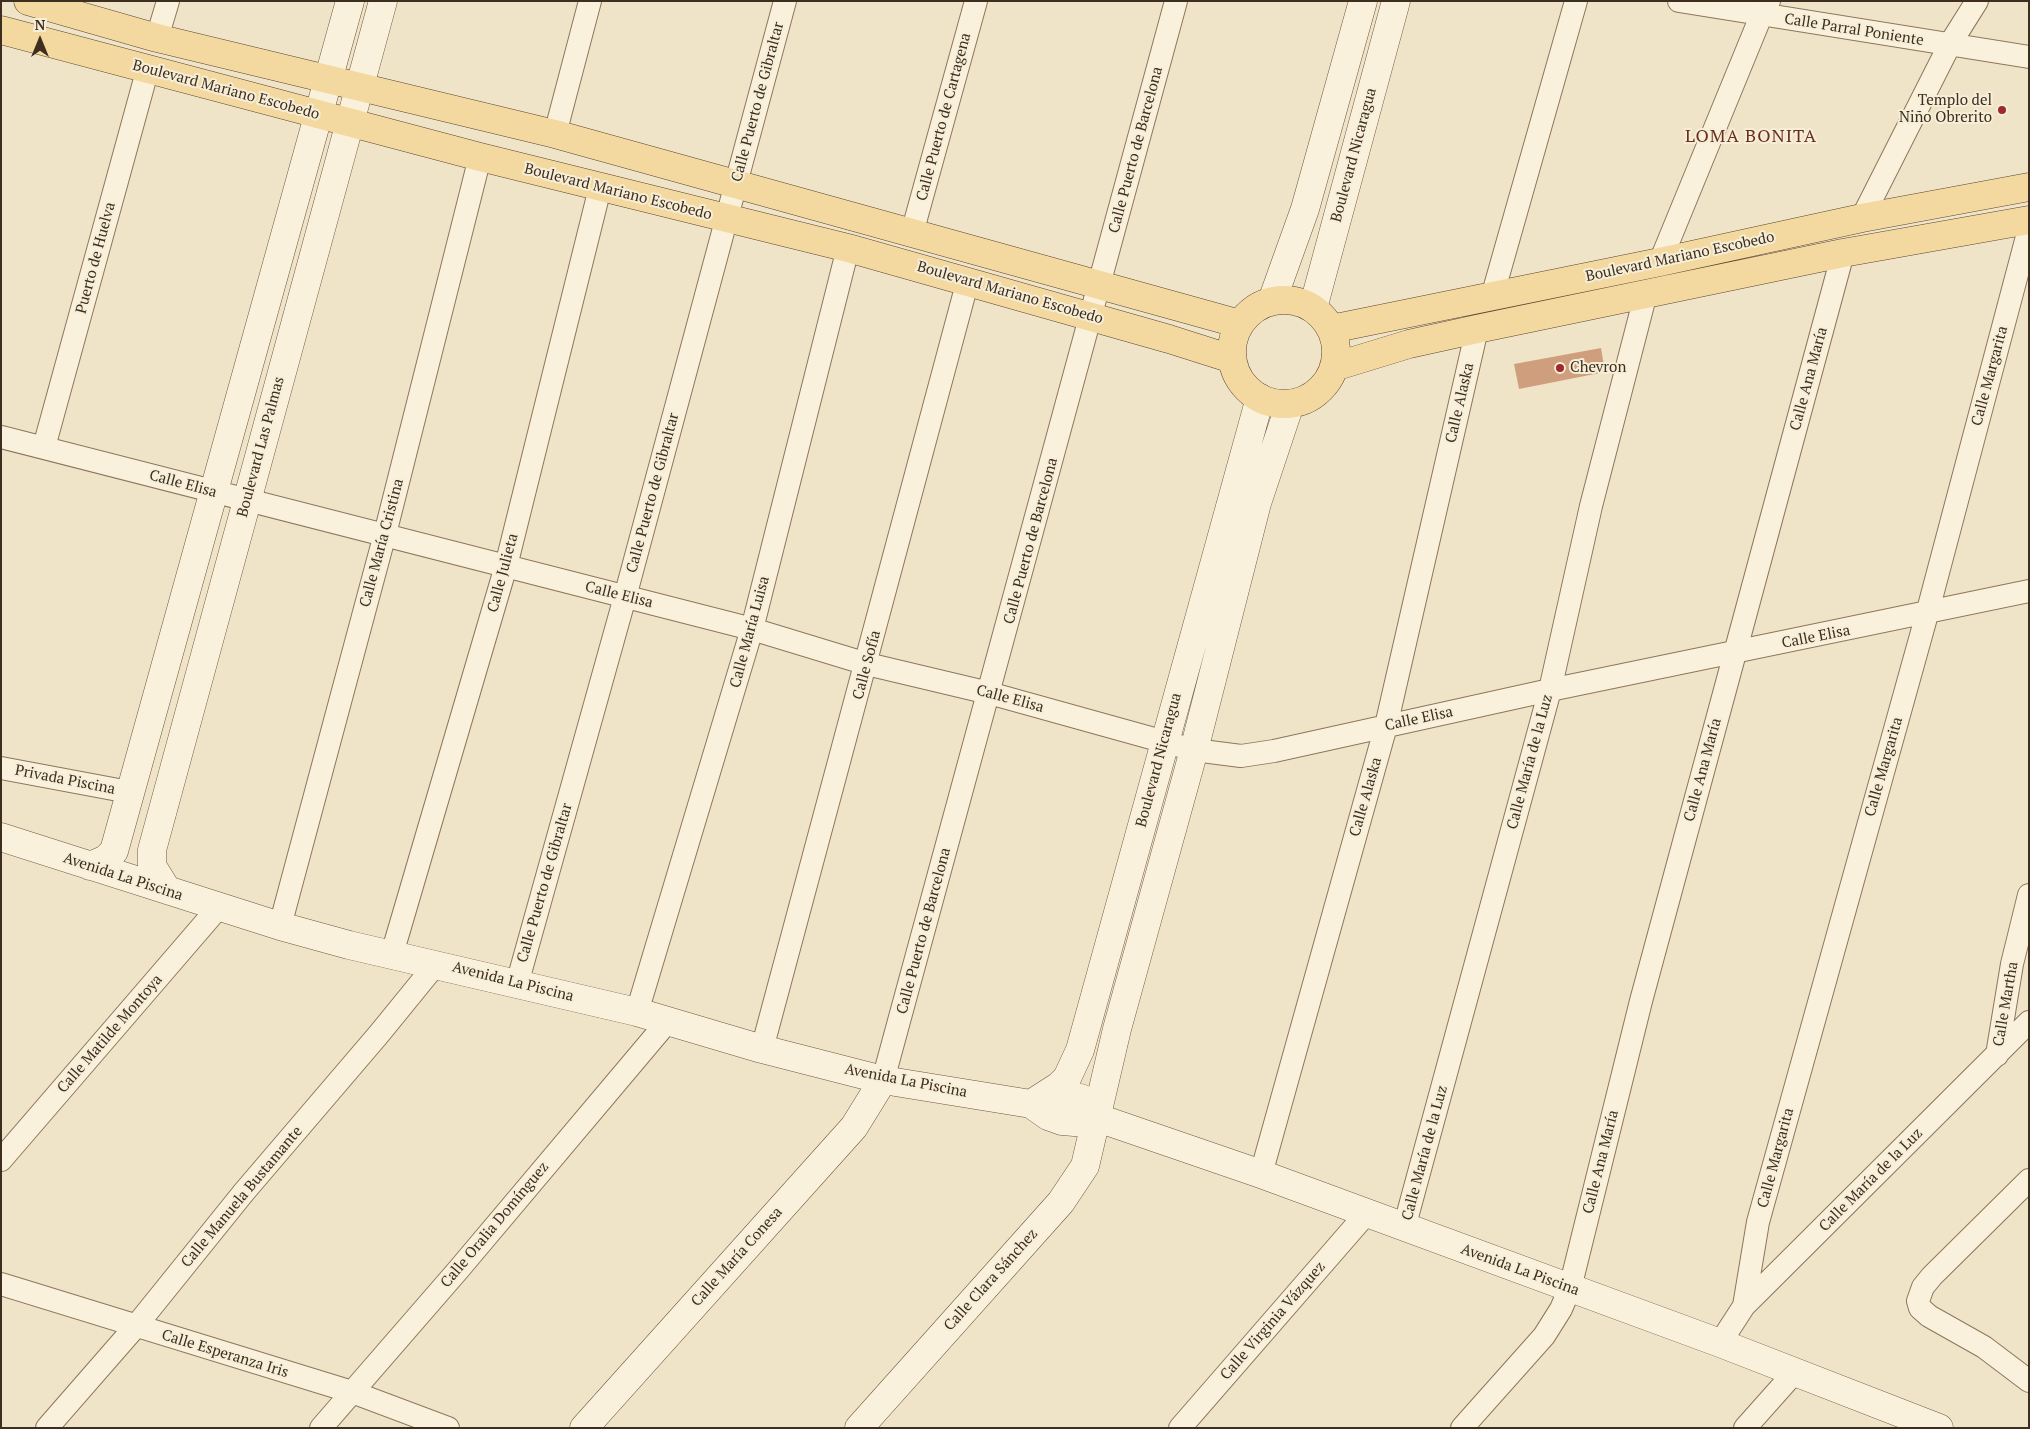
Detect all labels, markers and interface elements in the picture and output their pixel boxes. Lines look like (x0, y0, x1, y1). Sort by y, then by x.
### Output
street label: Calle Parral Poniente (1783, 10, 1925, 50)
north arrow (15, 15, 65, 65)
text: N (35, 15, 45, 34)
street label: Calle Puerto de Gibraltar (728, 20, 788, 184)
street label: Calle Puerto de Cartagena (913, 31, 975, 203)
street label: Boulevard Mariano Escobedo (131, 56, 321, 124)
street label: Calle Puerto de Barcelona (1105, 65, 1167, 235)
street label: Boulevard Nicaragua (1327, 86, 1381, 224)
place label: Templo del Niño Obrerito (1899, 92, 1992, 127)
marker: Templo del Niño Obrerito (1996, 104, 2008, 116)
district label: LOMA BONITA (1684, 126, 1818, 148)
street label: Boulevard Mariano Escobedo (522, 160, 714, 224)
street label: Puerto de Huelva (72, 200, 120, 316)
street label: Boulevard Mariano Escobedo (1584, 228, 1776, 286)
street label: Boulevard Mariano Escobedo (915, 258, 1105, 328)
street label: Calle Margarita (1968, 324, 2012, 428)
street label: Calle Ana María (1787, 325, 1831, 433)
place label: Chevron (1570, 359, 1626, 377)
street label: Calle Alaska (1442, 361, 1478, 445)
marker: Chevron (1554, 362, 1566, 374)
street label: Boulevard Las Palmas (234, 375, 288, 519)
street label: Calle Puerto de Gibraltar (623, 411, 683, 575)
street label: Calle Puerto de Barcelona (1000, 456, 1062, 626)
street label: Calle Elisa (147, 466, 219, 502)
street label: Calle María Cristina (356, 477, 408, 609)
street label: Calle Julieta (484, 532, 522, 614)
street label: Calle María Luisa (726, 574, 774, 690)
street label: Calle Elisa (583, 578, 655, 612)
street label: Calle Elisa (1780, 622, 1852, 652)
street label: Calle Sofía (849, 628, 885, 702)
street label: Calle Elisa (974, 681, 1046, 717)
street label: Boulevard Nicaragua (1132, 691, 1186, 829)
street label: Calle María de la Luz (1503, 693, 1557, 831)
street label: Calle Elisa (1383, 703, 1455, 735)
street label: Calle Margarita (1861, 715, 1907, 819)
street label: Calle Ana María (1681, 716, 1725, 824)
street label: Calle Alaska (1346, 755, 1386, 839)
street label: Privada Piscina (13, 761, 117, 799)
street label: Calle Puerto de Gibraltar (514, 801, 576, 965)
street label: Calle Puerto de Barcelona (893, 846, 955, 1016)
street label: Avenida La Piscina (61, 849, 185, 905)
street label: Avenida La Piscina (450, 958, 576, 1006)
street label: Calle Martha (1990, 960, 2022, 1048)
street label: Calle Matilde Montoya (54, 971, 166, 1097)
street label: Avenida La Piscina (843, 1060, 969, 1102)
street label: Calle María de la Luz (1398, 1084, 1452, 1222)
street label: Calle Margarita (1754, 1106, 1798, 1210)
street label: Calle Ana María (1579, 1108, 1623, 1216)
street label: Calle Manuela Bustamante (178, 1123, 306, 1271)
street label: Calle María de la Luz (1816, 1125, 1926, 1235)
street label: Calle Oralia Domínguez (437, 1158, 553, 1292)
street label: Calle María Conesa (688, 1204, 786, 1310)
street label: Calle Clara Sánchez (940, 1225, 1042, 1335)
street label: Avenida La Piscina (1458, 1240, 1582, 1300)
street label: Calle Virginia Vázquez (1217, 1258, 1329, 1384)
street label: Calle Esperanza Iris (159, 1326, 291, 1382)

